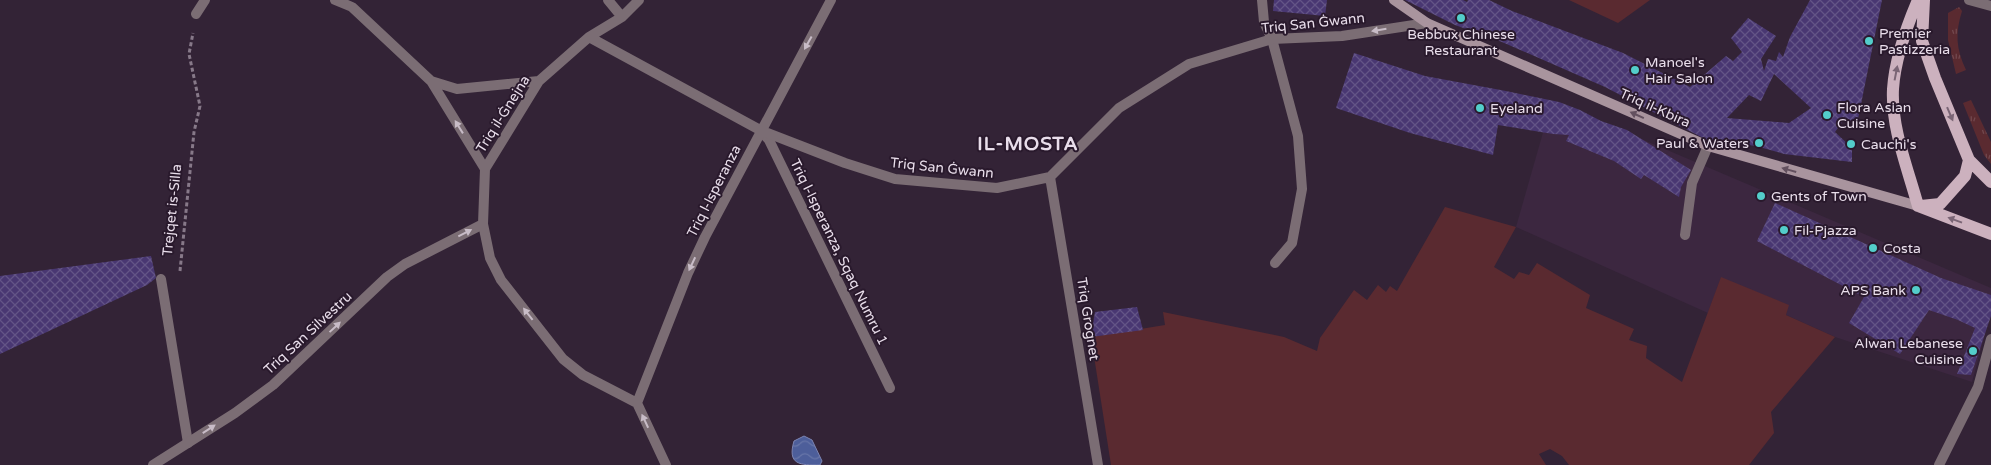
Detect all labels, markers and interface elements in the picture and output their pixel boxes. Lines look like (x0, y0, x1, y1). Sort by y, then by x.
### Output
street label: Triq San Ġwann (1260, 9, 1366, 37)
marker: Bebbux Chinese Restaurant (1455, 12, 1467, 24)
place label: Premier Pastizzeria (1879, 25, 1950, 58)
place label: Bebbux Chinese Restaurant (1407, 26, 1515, 59)
one-way arrow (1371, 27, 1387, 35)
one-way arrow (804, 35, 812, 50)
marker: Premier Pastizzeria (1863, 35, 1875, 47)
place label: Manoel's Hair Salon (1645, 54, 1713, 87)
marker: Manoel's Hair Salon (1629, 64, 1641, 76)
one-way arrow (1892, 66, 1900, 81)
street label: Triq il-Ġnejna (473, 72, 533, 156)
street label: Triq il-Kbira (1617, 85, 1693, 131)
place label: Flora Asian Cuisine (1837, 99, 1911, 132)
place label: Eyeland (1490, 100, 1543, 117)
marker: Eyeland (1474, 102, 1486, 114)
one-way arrow (1946, 106, 1954, 121)
marker: Flora Asian Cuisine (1821, 109, 1833, 121)
one-way arrow (1630, 110, 1644, 118)
one-way arrow (455, 121, 464, 134)
district label: IL-MOSTA (977, 133, 1079, 155)
place label: Paul & Waters (1656, 135, 1749, 152)
place label: Cauchi's (1861, 136, 1917, 153)
marker: Paul & Waters (1753, 137, 1765, 149)
marker: Cauchi's (1845, 138, 1857, 150)
street label: Triq l-Isperanza (683, 142, 745, 240)
street label: Triq San Ġwann (889, 154, 995, 182)
street label: Triq l-Isperanza, Sqaq Numru 1 (786, 156, 892, 348)
street label: Trejqet is-Silla (159, 163, 185, 257)
one-way arrow (1782, 166, 1797, 174)
place label: Gents of Town (1771, 188, 1867, 205)
marker: Gents of Town (1755, 190, 1767, 202)
one-way arrow (1947, 216, 1962, 224)
place label: Fil-Pjazza (1794, 222, 1857, 239)
marker: Fil-Pjazza (1778, 224, 1790, 236)
one-way arrow (458, 229, 473, 237)
place label: Costa (1883, 240, 1921, 257)
marker: Costa (1867, 242, 1879, 254)
one-way arrow (688, 257, 696, 271)
street label: Triq Grognet (1073, 276, 1103, 362)
place label: APS Bank (1840, 282, 1906, 299)
marker: APS Bank (1910, 284, 1922, 296)
street label: Triq San Silvestru (260, 288, 356, 378)
one-way arrow (523, 308, 534, 321)
one-way arrow (328, 321, 340, 333)
place label: Alwan Lebanese Cuisine (1854, 335, 1963, 368)
marker: Alwan Lebanese Cuisine (1967, 345, 1979, 357)
one-way arrow (641, 414, 649, 428)
one-way arrow (202, 425, 216, 434)

